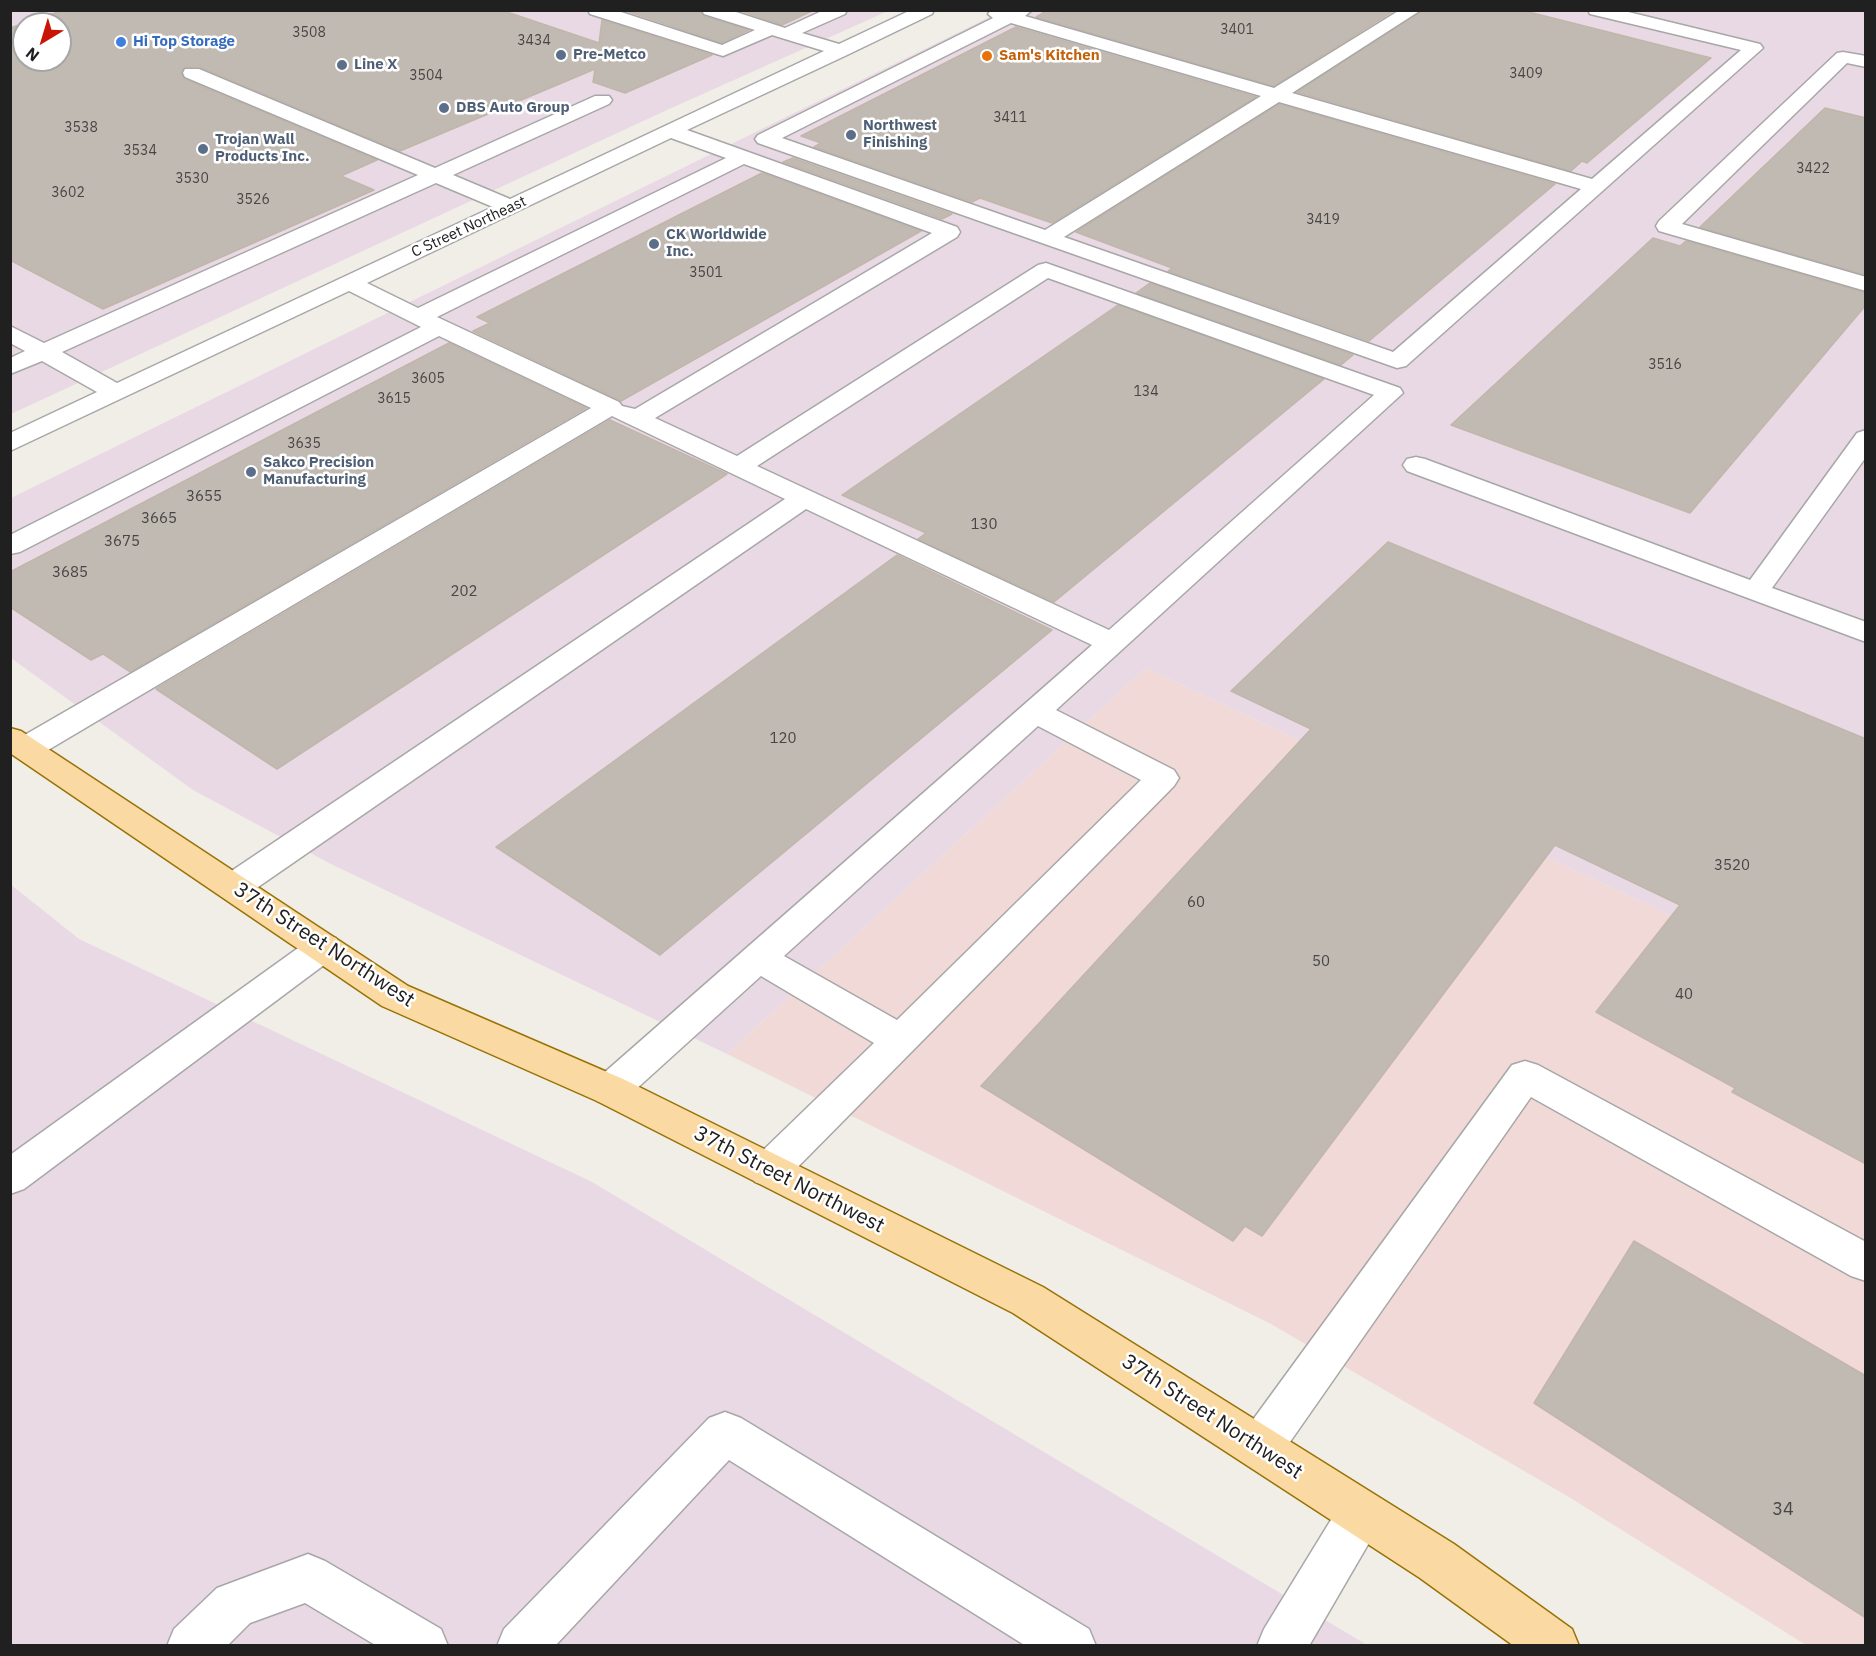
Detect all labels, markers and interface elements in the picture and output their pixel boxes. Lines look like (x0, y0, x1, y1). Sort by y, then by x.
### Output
north arrow (12, 12, 72, 72)
house number: 3401 (1220, 22, 1254, 38)
house number: 3508 (292, 25, 326, 41)
place label: Hi Top Storage (133, 33, 235, 51)
house number: 3434 (517, 33, 551, 49)
marker: Hi Top Storage (114, 35, 128, 49)
text: N (21, 43, 43, 66)
place label: Pre-Metco (573, 46, 646, 64)
place label: Sam's Kitchen (999, 47, 1100, 65)
marker: Pre-Metco (554, 48, 568, 62)
marker: Sam's Kitchen (980, 49, 994, 63)
place label: Line X (354, 56, 397, 74)
marker: Line X (335, 58, 349, 72)
house number: 3409 (1509, 66, 1543, 82)
house number: 3504 (409, 68, 443, 84)
place label: DBS Auto Group (456, 99, 570, 117)
marker: DBS Auto Group (437, 101, 451, 115)
house number: 3411 (993, 110, 1027, 126)
place label: Northwest Finishing (863, 117, 937, 152)
house number: 3538 (64, 120, 98, 136)
marker: Northwest Finishing (844, 128, 858, 142)
place label: Trojan Wall Products Inc. (215, 131, 310, 166)
marker: Trojan Wall Products Inc. (196, 142, 210, 156)
house number: 3534 (123, 143, 157, 159)
house number: 3422 (1796, 161, 1830, 177)
house number: 3530 (175, 171, 209, 187)
house number: 3602 (51, 185, 85, 201)
house number: 3526 (236, 192, 270, 208)
street label: C Street Northeast (409, 193, 529, 261)
house number: 3419 (1306, 212, 1340, 228)
place label: CK Worldwide Inc. (666, 226, 767, 261)
marker: CK Worldwide Inc. (647, 237, 661, 251)
house number: 3501 (689, 265, 723, 281)
house number: 3516 (1648, 357, 1682, 373)
house number: 3605 (411, 371, 445, 387)
house number: 134 (1133, 384, 1159, 400)
house number: 3615 (377, 391, 411, 407)
house number: 3635 (287, 436, 321, 452)
place label: Sakco Precision Manufacturing (263, 454, 374, 489)
marker: Sakco Precision Manufacturing (244, 465, 258, 479)
house number: 3655 (186, 488, 222, 506)
house number: 3665 (141, 510, 177, 528)
house number: 130 (971, 516, 997, 534)
house number: 3675 (104, 533, 140, 551)
house number: 3685 (52, 564, 88, 582)
house number: 202 (451, 583, 477, 601)
house number: 120 (770, 730, 796, 748)
house number: 3520 (1714, 857, 1750, 875)
street label: 37th Street Northwest (229, 877, 419, 1013)
house number: 60 (1187, 894, 1205, 912)
house number: 50 (1312, 953, 1330, 971)
house number: 40 (1675, 986, 1693, 1004)
street label: 37th Street Northwest (689, 1121, 889, 1239)
street label: 37th Street Northwest (1117, 1349, 1307, 1485)
house number: 34 (1772, 1499, 1794, 1521)

